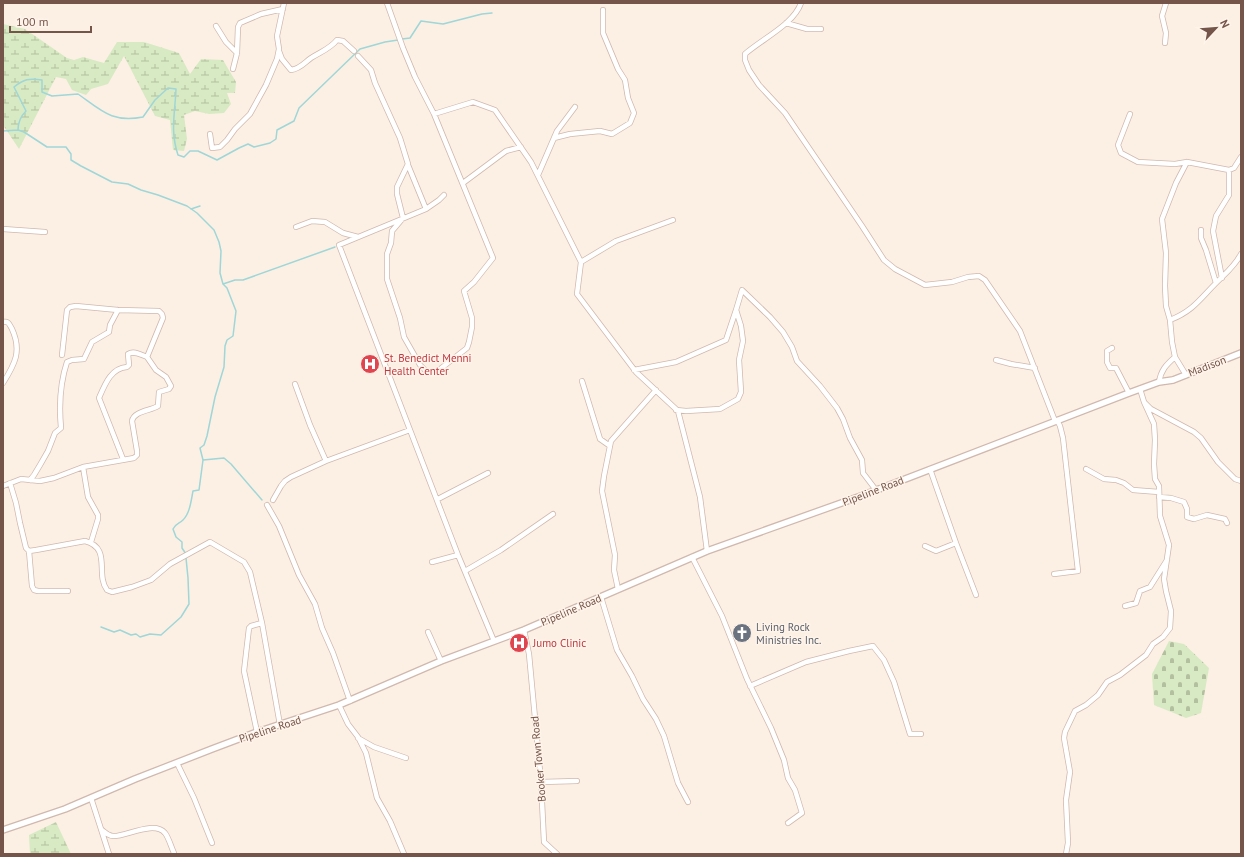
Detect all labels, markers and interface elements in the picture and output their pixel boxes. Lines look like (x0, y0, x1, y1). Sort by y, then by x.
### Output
scale bar (10, 8, 91, 34)
north arrow (1196, 8, 1236, 48)
text: 100 m (16, 14, 49, 29)
text: N (1217, 17, 1233, 30)
place label: St. Benedict Menni Health Center (384, 351, 472, 378)
street label: Madison (1186, 352, 1228, 380)
hospital icon: St. Benedict Menni Health Center (359, 353, 381, 375)
street label: Pipeline Road (840, 473, 906, 509)
street label: Pipeline Road (539, 591, 604, 629)
place label: Living Rock Ministries Inc. (756, 620, 821, 647)
church icon: Living Rock Ministries Inc. (731, 622, 753, 644)
hospital icon: Jumo Clinic (508, 632, 530, 654)
place label: Jumo Clinic (532, 636, 586, 650)
street label: Pipeline Road (237, 712, 303, 746)
street label: Booker Town Road (527, 715, 549, 802)

